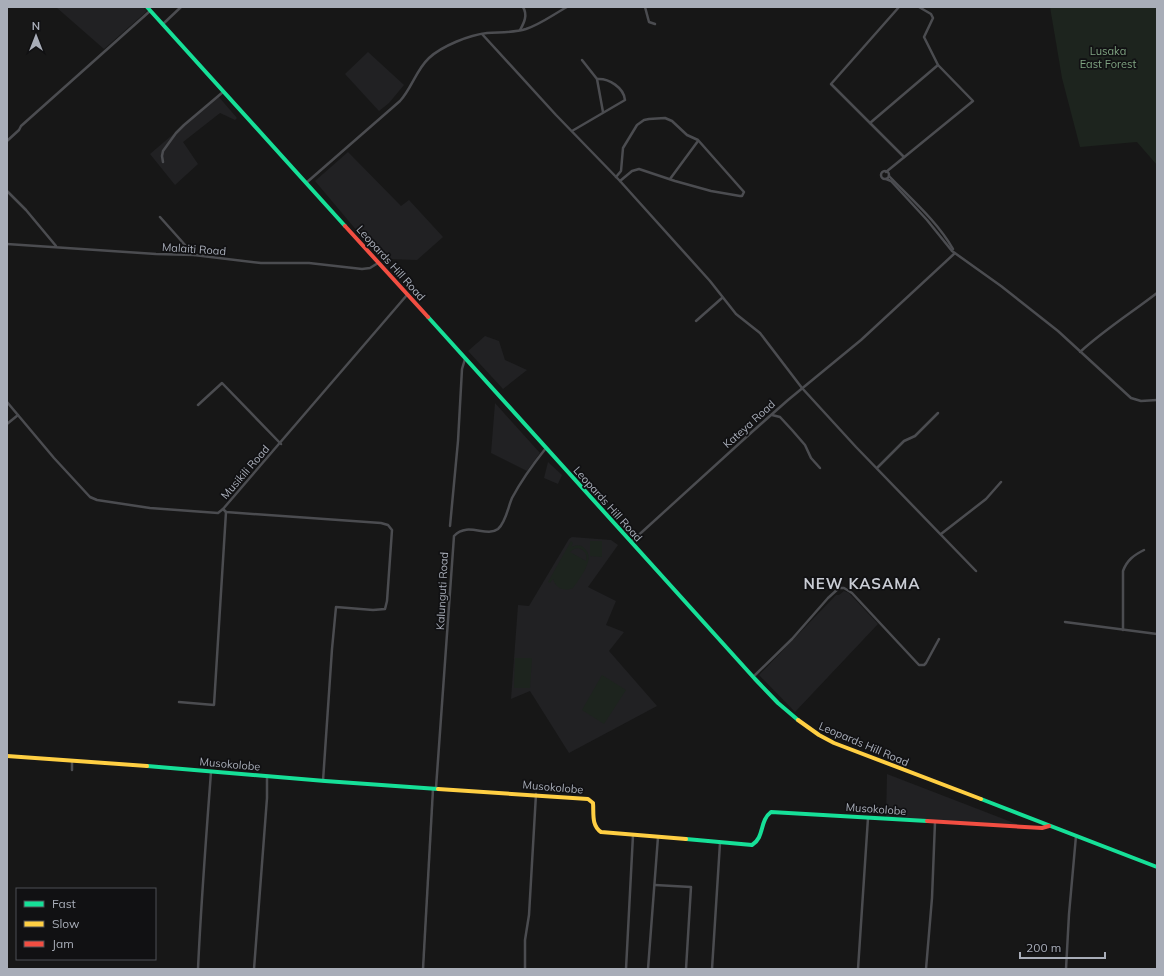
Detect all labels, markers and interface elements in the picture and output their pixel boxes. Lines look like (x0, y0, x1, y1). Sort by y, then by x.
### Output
north arrow (16, 16, 56, 56)
text: N (32, 19, 40, 33)
park label: Lusaka East Forest (1080, 44, 1136, 71)
street label: Leopards Hill Road (354, 223, 428, 303)
street label: Malaiti Road (161, 240, 227, 258)
street label: Kateya Road (720, 397, 778, 451)
street label: Musikili Road (218, 442, 272, 502)
street label: Leopards Hill Road (571, 464, 645, 544)
street label: Kalunguti Road (433, 552, 451, 630)
district label: NEW KASAMA (803, 574, 921, 593)
street label: Leopards Hill Road (817, 719, 911, 769)
street label: Musokolobe (199, 754, 261, 774)
street label: Musokolobe (522, 777, 584, 797)
street label: Musokolobe (845, 800, 907, 818)
legend (16, 888, 156, 960)
text: Fast (52, 896, 76, 911)
text: Slow (52, 916, 80, 931)
scale bar (1020, 934, 1105, 960)
text: Jam (52, 936, 74, 951)
text: 200 m (1026, 940, 1061, 955)

